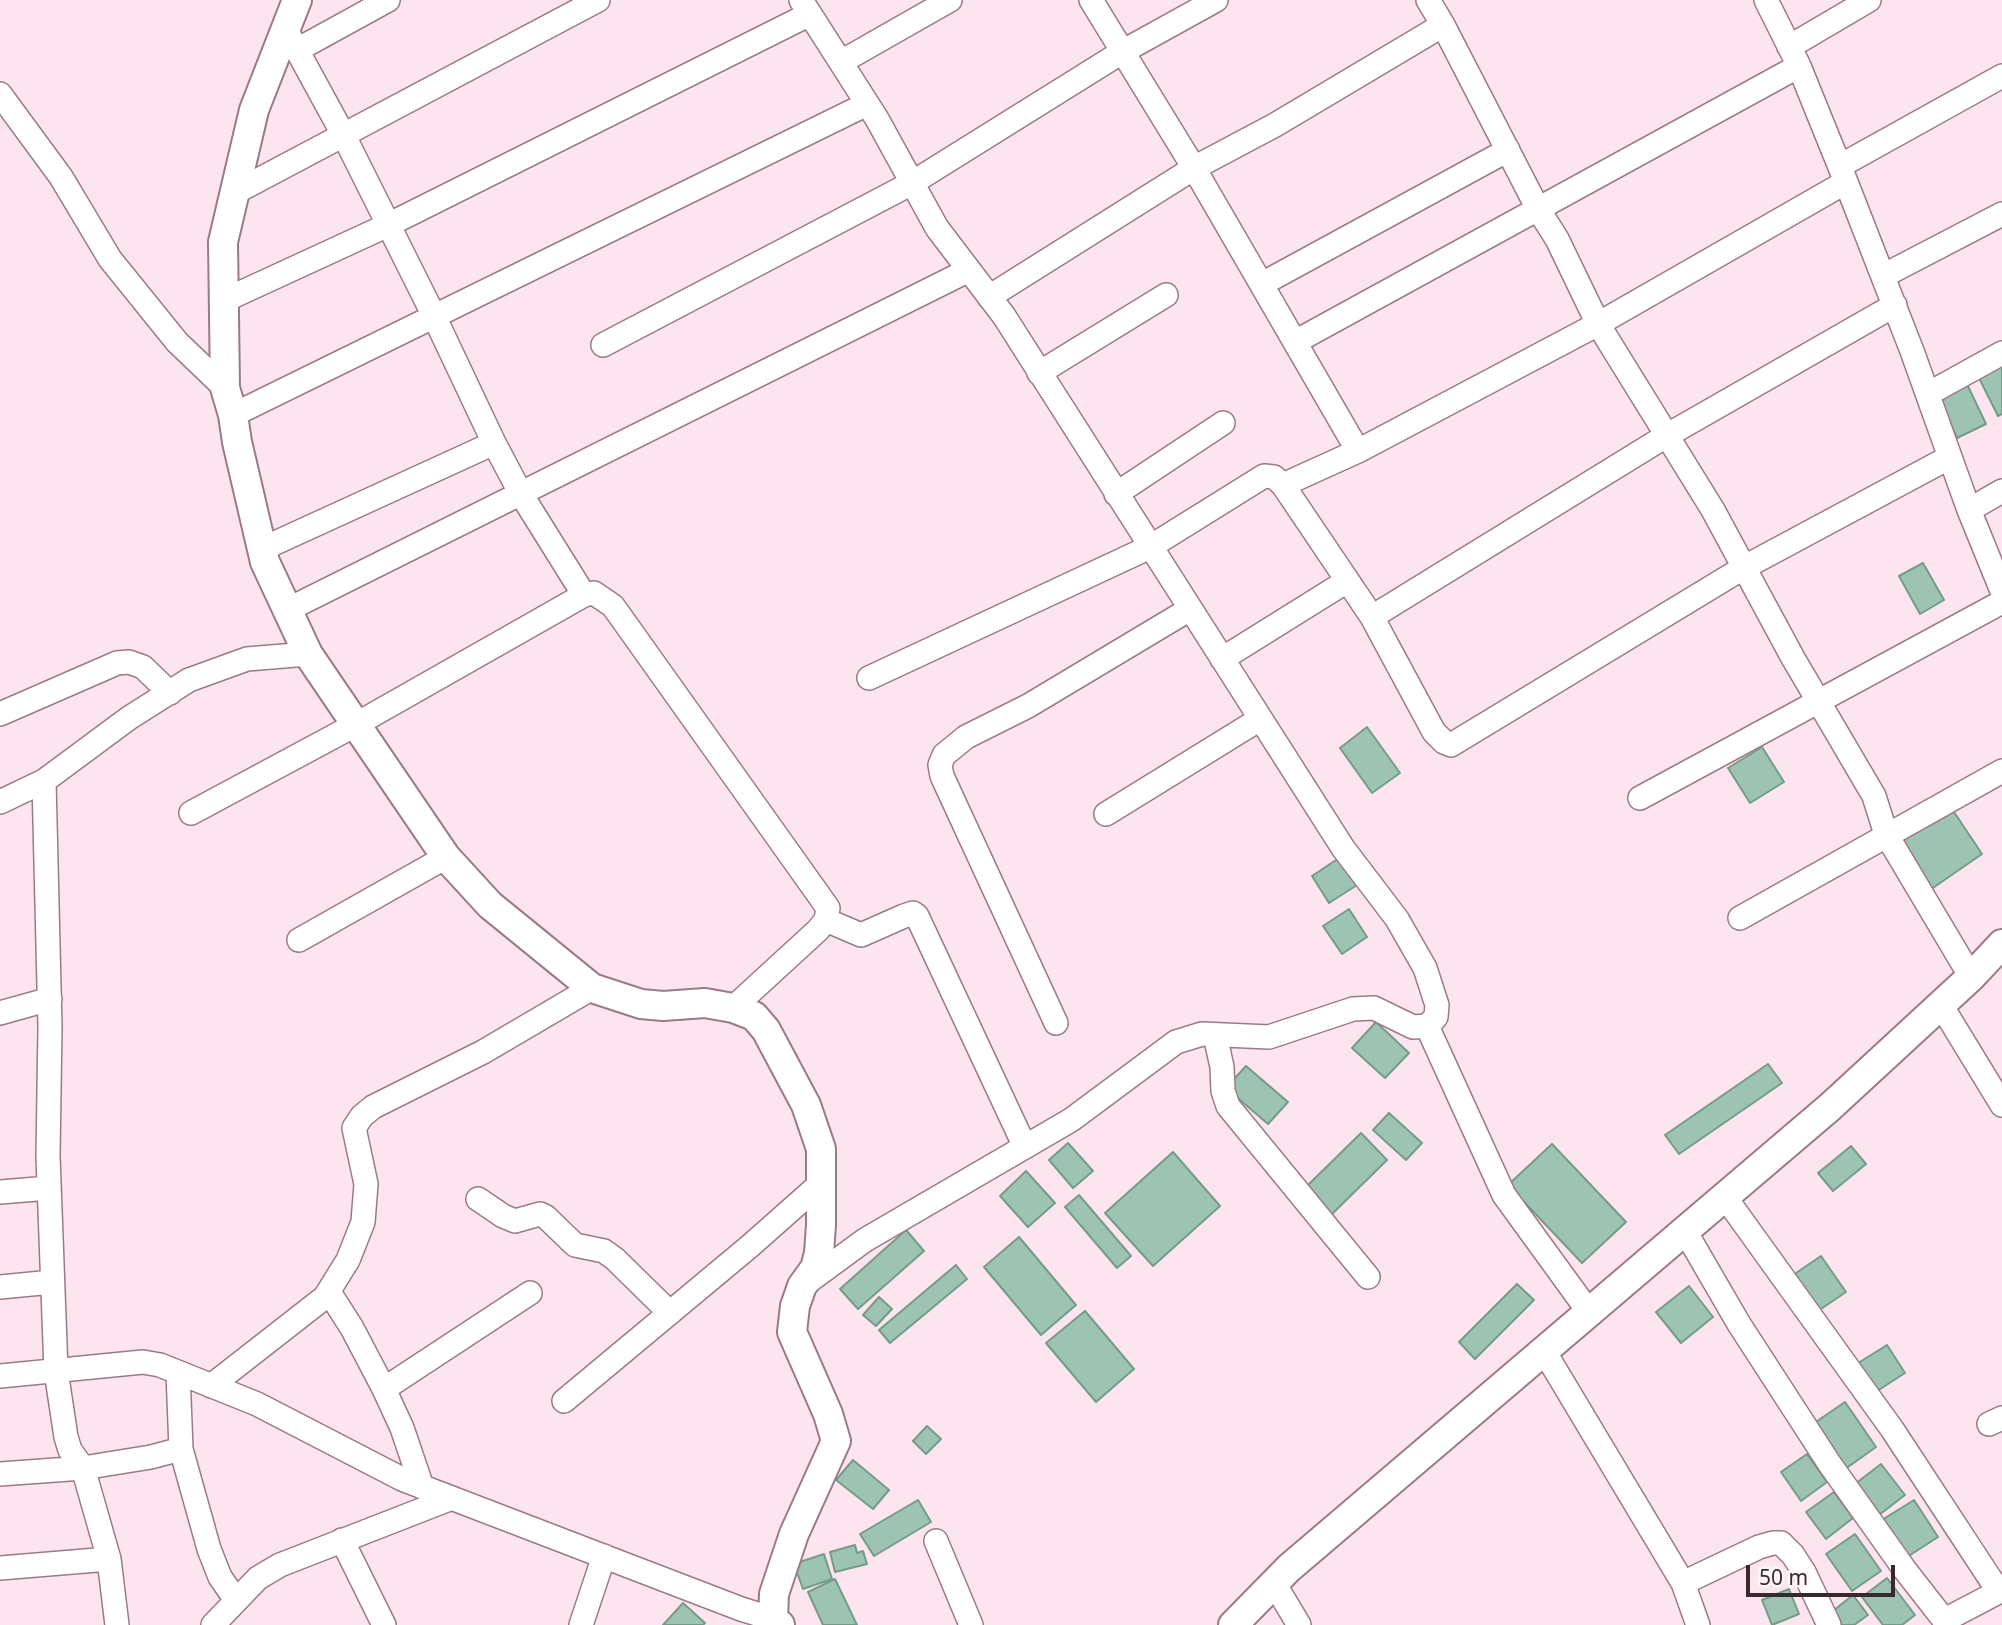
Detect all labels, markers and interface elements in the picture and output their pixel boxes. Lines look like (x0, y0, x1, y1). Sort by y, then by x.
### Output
scale bar (1750, 1552, 1899, 1596)
text: 50 m (1759, 1563, 1808, 1591)

